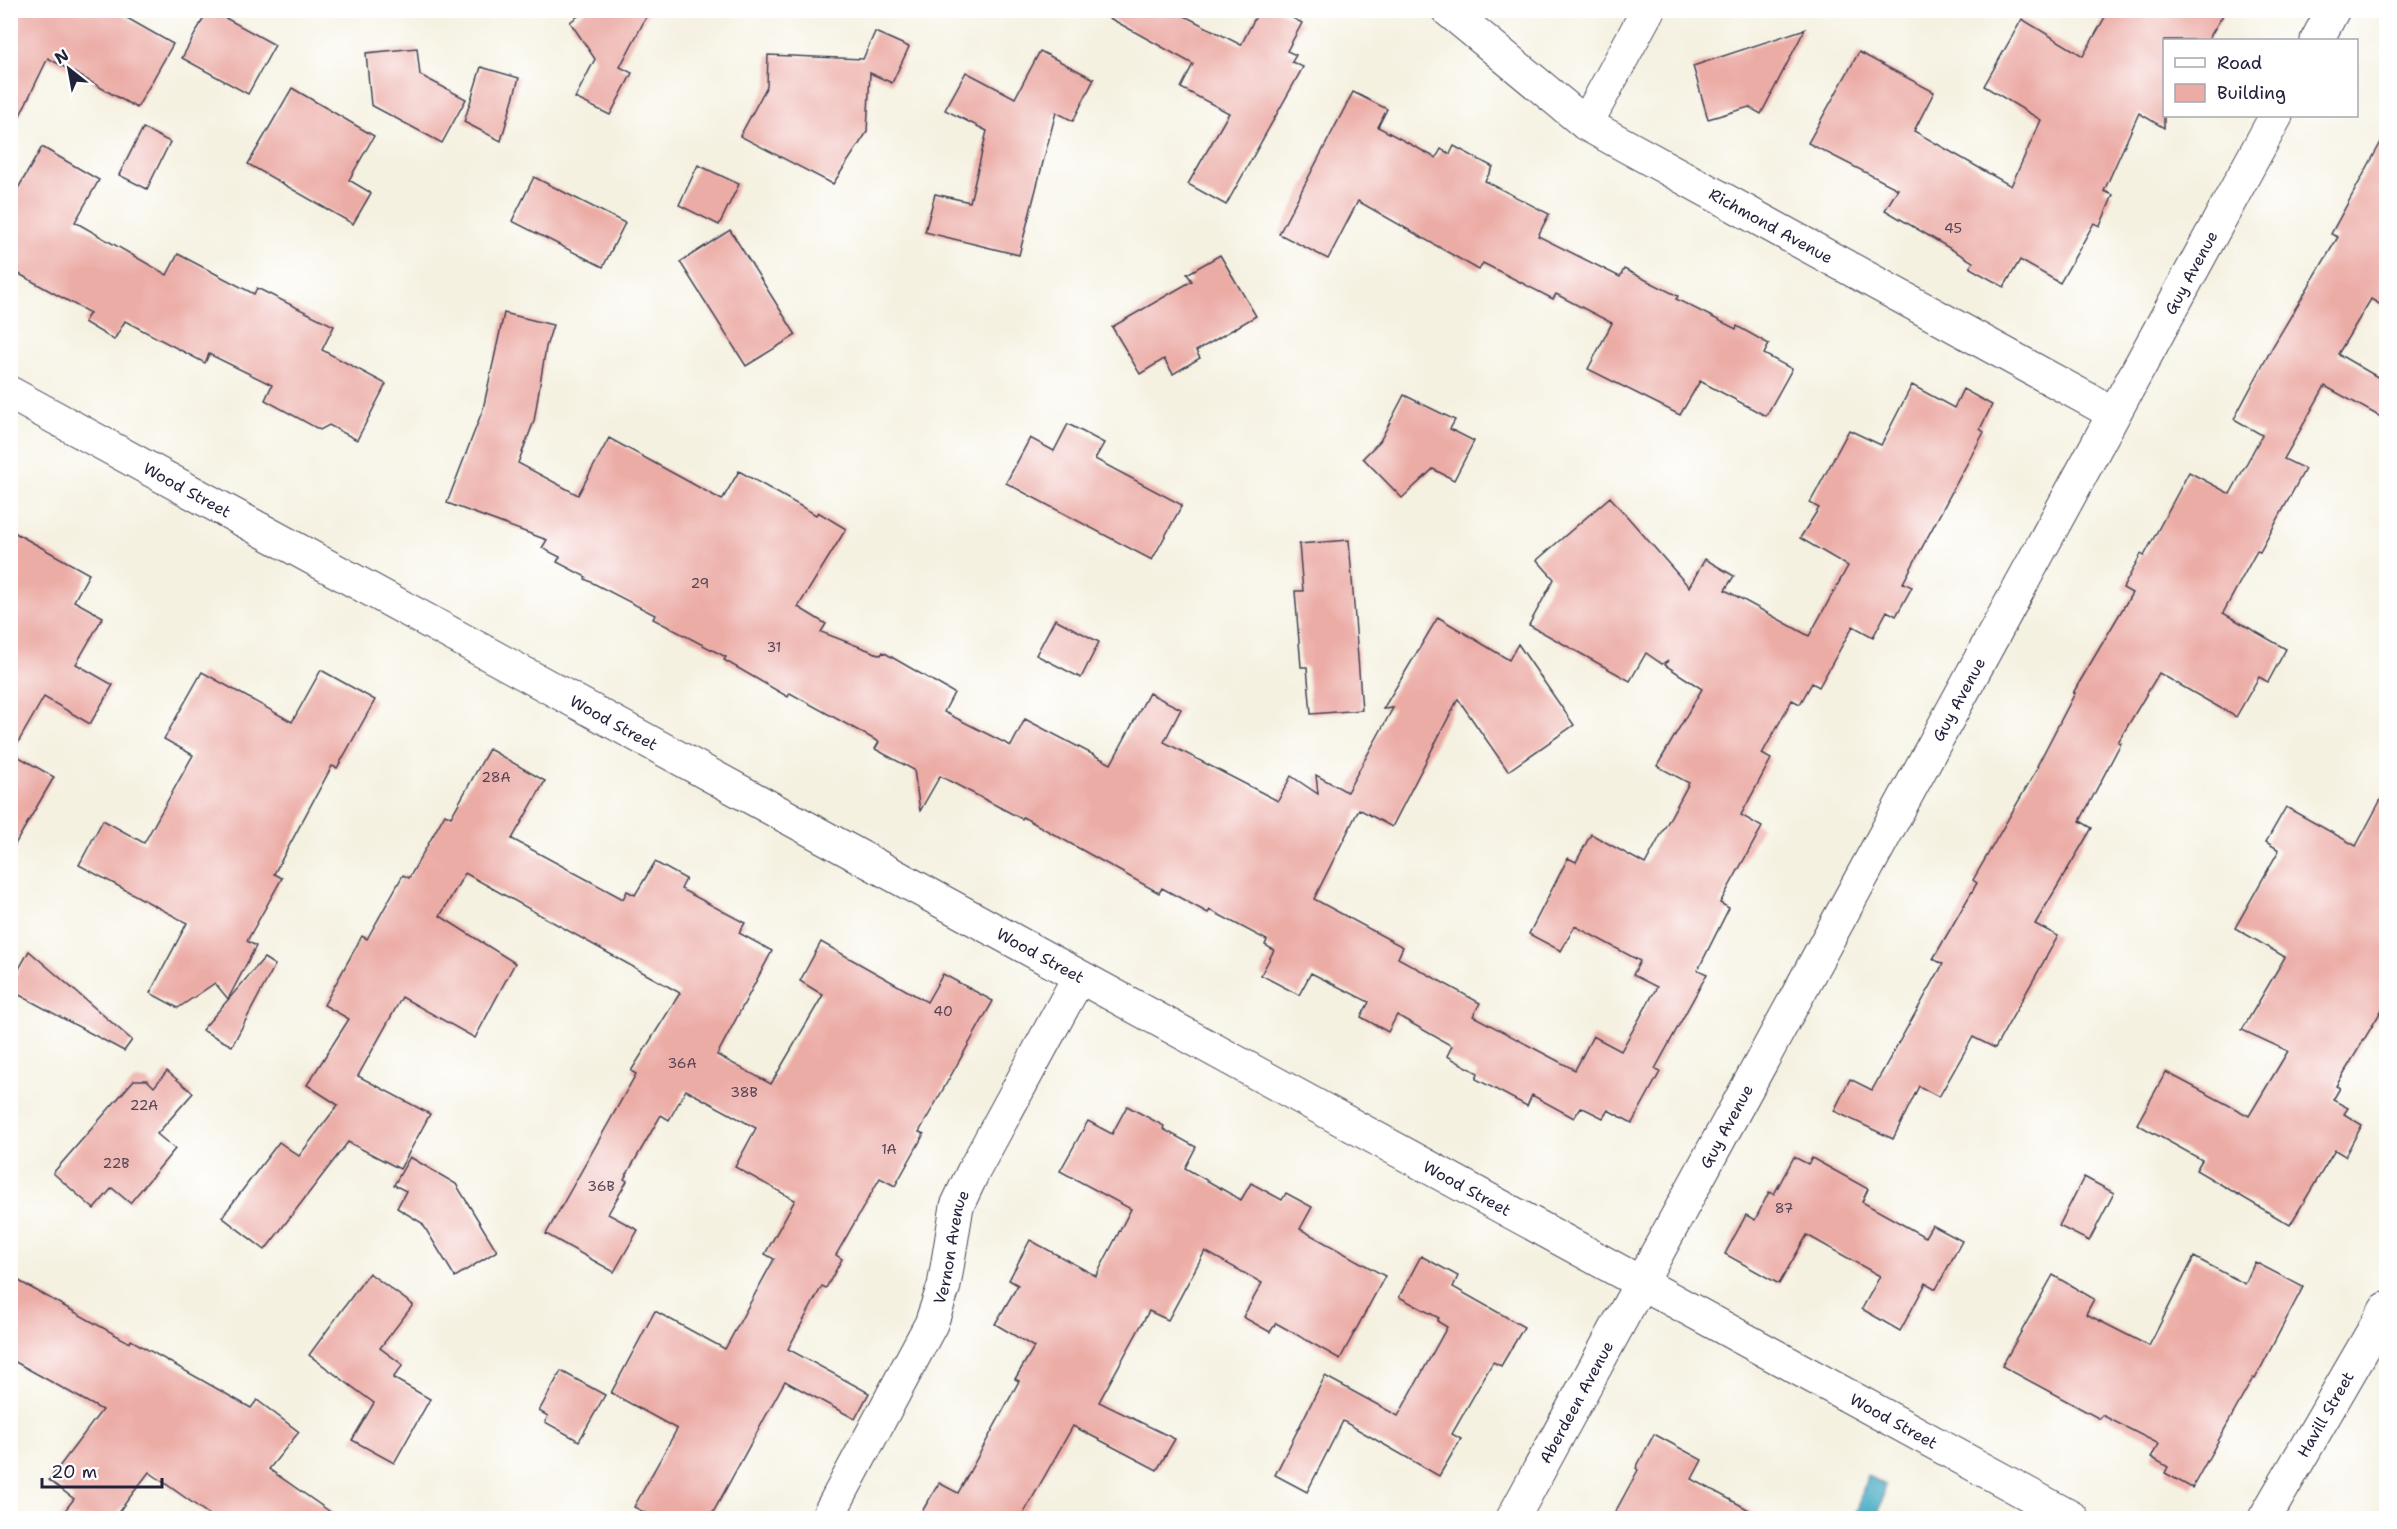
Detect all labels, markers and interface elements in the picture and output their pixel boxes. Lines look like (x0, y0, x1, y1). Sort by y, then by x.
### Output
north arrow (39, 39, 99, 99)
legend (2163, 39, 2358, 117)
text: N (51, 44, 72, 69)
text: Road (2217, 51, 2262, 75)
text: Building (2217, 81, 2286, 105)
street label: Richmond Avenue (1705, 183, 1837, 268)
house number: 45 (1944, 219, 1962, 237)
street label: Guy Avenue (2160, 227, 2222, 318)
street label: Wood Street (140, 457, 235, 522)
house number: 29 (691, 574, 709, 592)
house number: 31 (767, 638, 781, 656)
street label: Guy Avenue (1927, 654, 1990, 745)
street label: Wood Street (566, 690, 662, 755)
house number: 28A (481, 768, 511, 786)
street label: Wood Street (993, 923, 1088, 988)
house number: 40 (933, 1002, 953, 1020)
house number: 36A (667, 1054, 697, 1072)
street label: Guy Avenue (1695, 1081, 1758, 1172)
house number: 38B (730, 1083, 758, 1101)
house number: 22A (130, 1096, 158, 1114)
house number: 1A (881, 1140, 897, 1158)
house number: 22B (103, 1154, 129, 1172)
street label: Wood Street (1420, 1156, 1515, 1220)
house number: 36B (587, 1177, 615, 1195)
street label: Vernon Avenue (928, 1186, 974, 1307)
house number: 87 (1775, 1199, 1793, 1217)
street label: Aberdeen Avenue (1534, 1337, 1618, 1467)
street label: Havill Street (2292, 1367, 2358, 1461)
street label: Wood Street (1846, 1388, 1941, 1453)
scale bar (42, 1451, 162, 1489)
text: 20 m (51, 1460, 97, 1484)

